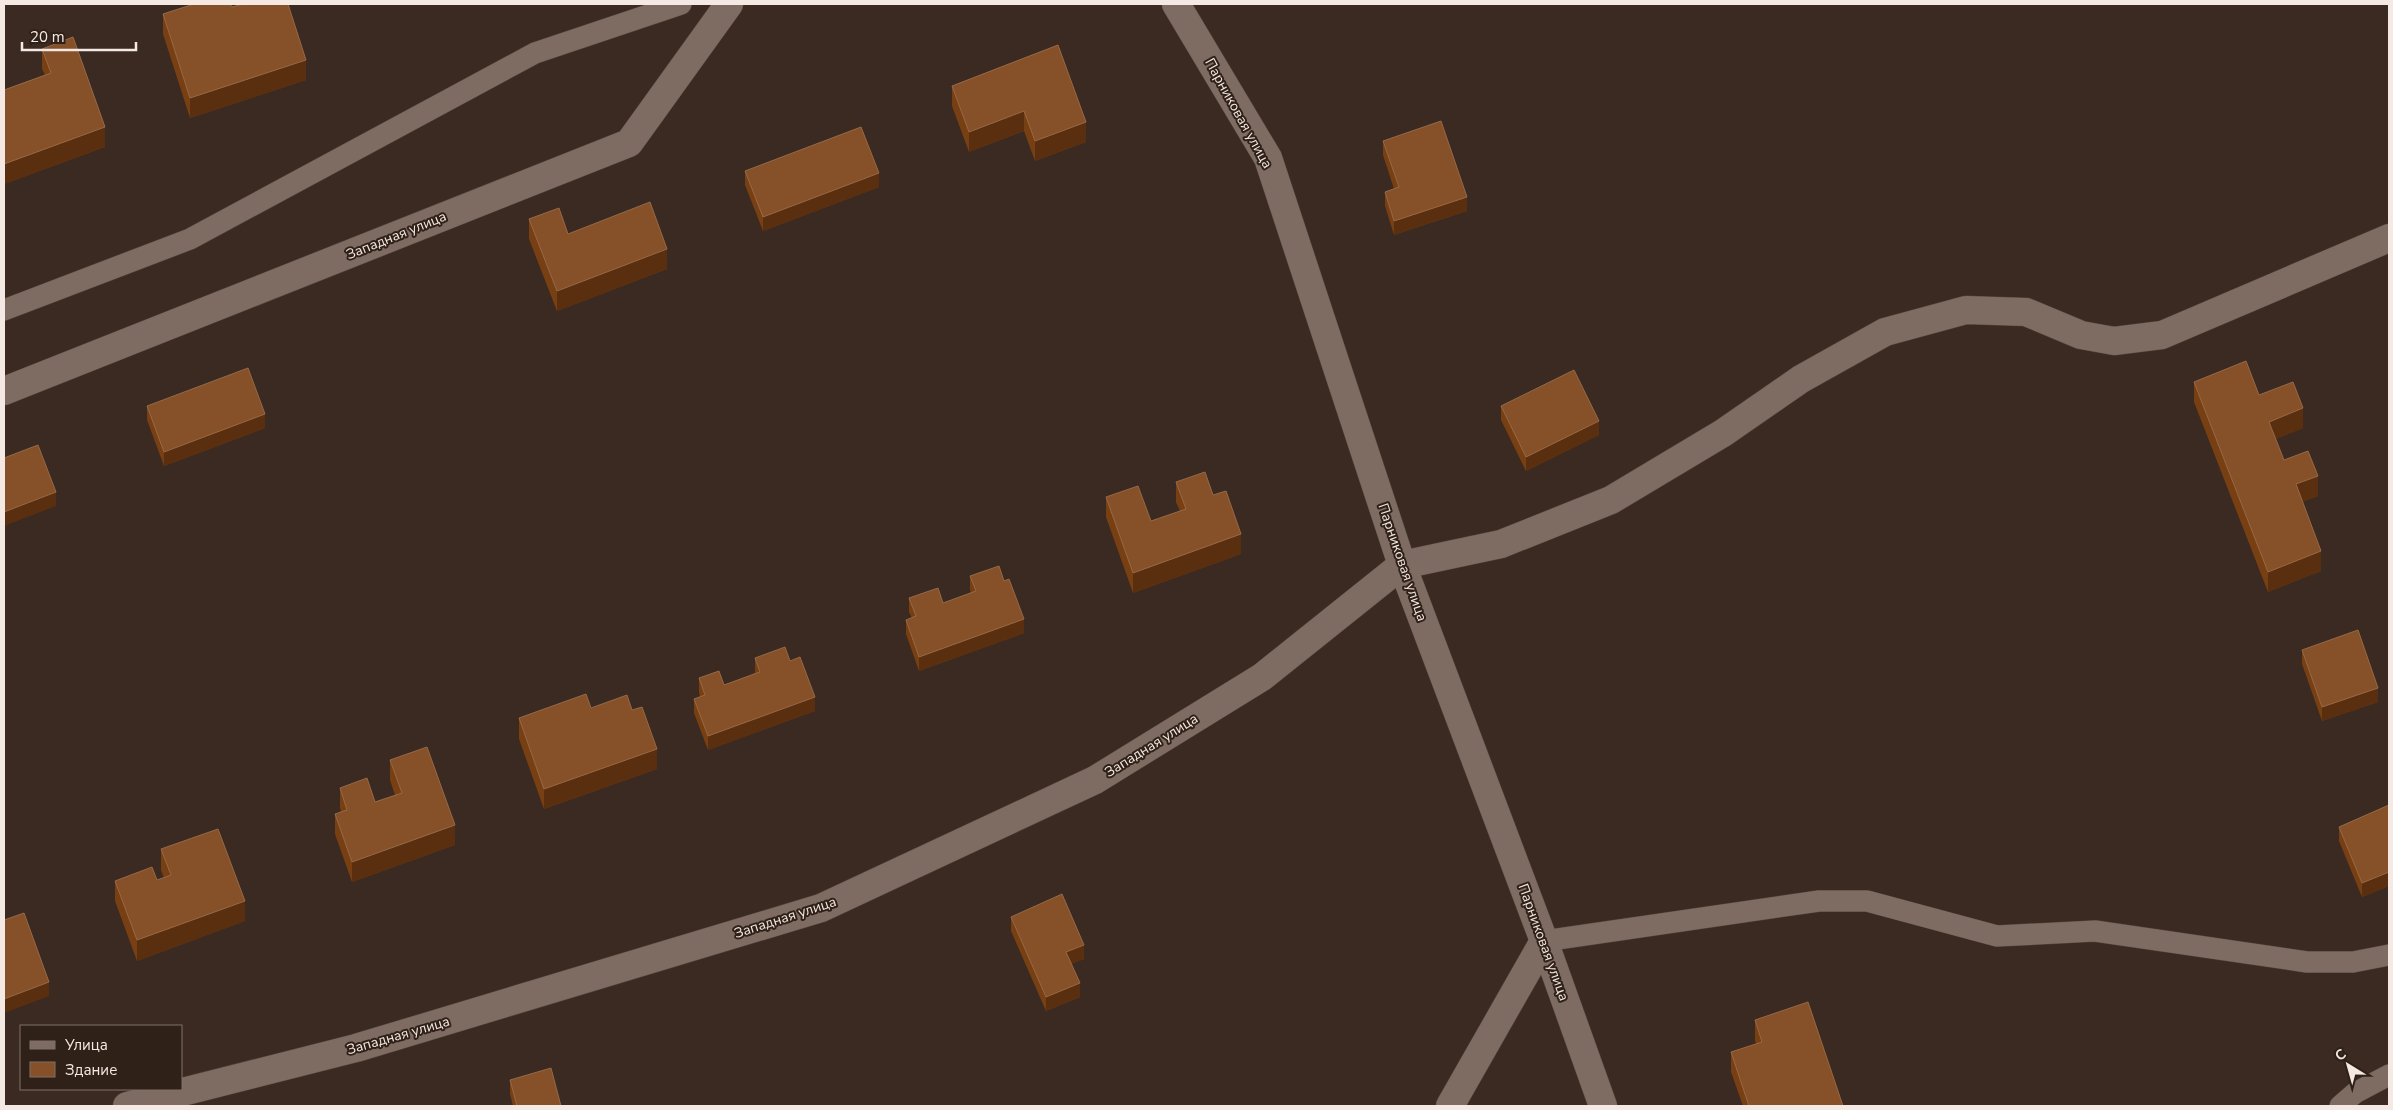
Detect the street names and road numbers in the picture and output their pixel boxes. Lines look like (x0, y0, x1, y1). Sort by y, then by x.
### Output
street label: Парниковая улица (1200, 55, 1277, 172)
street label: Западная улица (343, 207, 449, 264)
street label: Парниковая улица (1373, 501, 1432, 624)
street label: Западная улица (1101, 709, 1201, 782)
street label: Парниковая улица (1513, 881, 1574, 1003)
street label: Западная улица (732, 892, 839, 943)
street label: Западная улица (344, 1012, 452, 1059)

